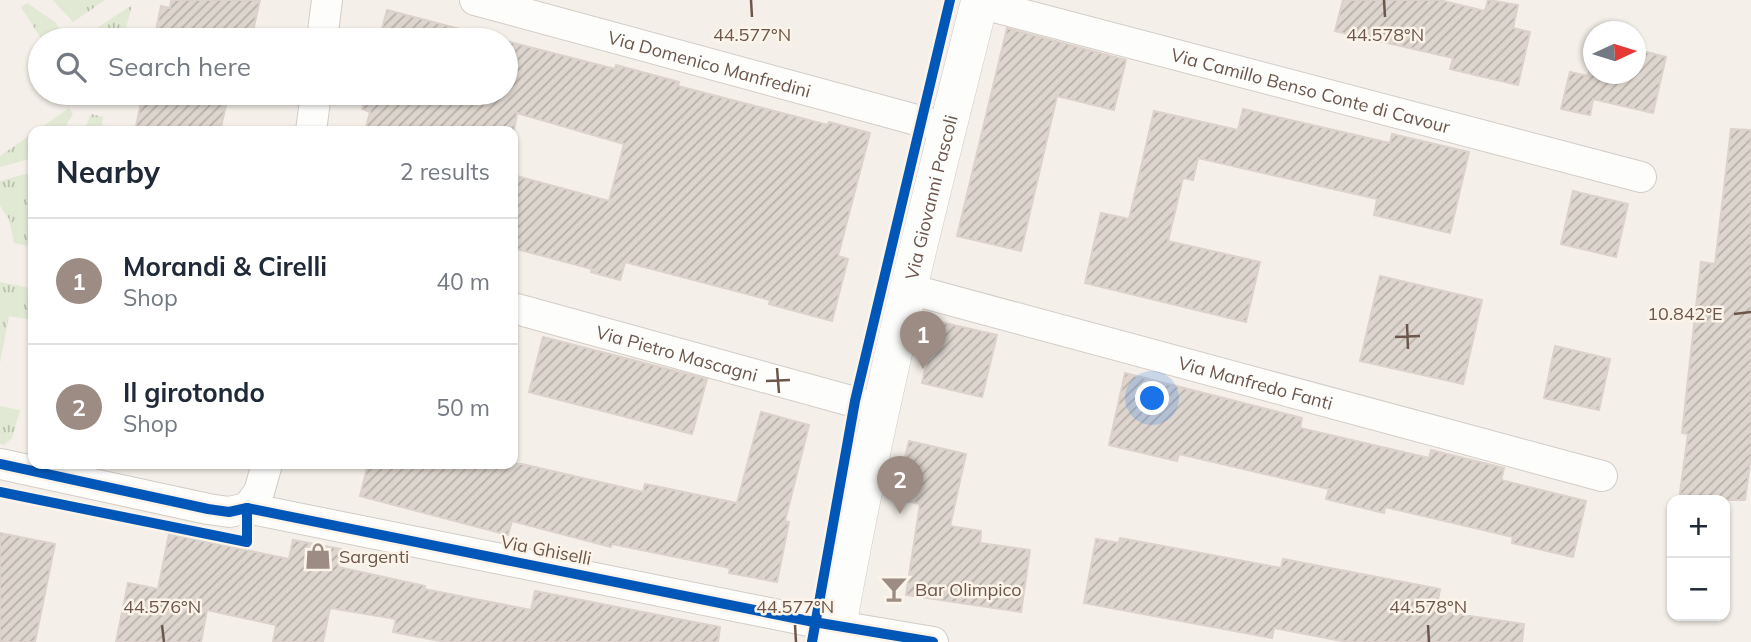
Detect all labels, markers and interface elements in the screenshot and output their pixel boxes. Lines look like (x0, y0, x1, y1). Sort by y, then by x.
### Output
north arrow (1583, 21, 1646, 84)
text: 44.577°N (713, 23, 791, 46)
text: 44.578°N (1346, 23, 1424, 46)
street label: Via Domenico Manfredini (605, 25, 814, 102)
search box (28, 28, 518, 105)
street label: Via Camillo Benso Conte di Cavour (1169, 42, 1453, 138)
icon: search (52, 48, 90, 86)
text: Search here (108, 50, 251, 83)
street label: Via Giovanni Pascoli (899, 112, 962, 282)
text: Nearby (56, 153, 160, 191)
text: 2 results (400, 157, 490, 186)
text: Morandi & Cirelli (123, 250, 327, 283)
text: 1 (72, 267, 86, 296)
text: 40 m (436, 267, 490, 296)
text: Shop (123, 283, 178, 312)
text: 10.842°E (1647, 302, 1723, 325)
pin: 1 (900, 311, 946, 369)
street label: Via Pietro Mascagni (594, 320, 760, 386)
street label: Via Manfredo Fanti (1176, 351, 1335, 414)
text: Il girotondo (123, 376, 265, 409)
your location (1135, 381, 1169, 415)
text: 2 (72, 393, 86, 422)
text: 50 m (436, 393, 490, 422)
text: Shop (123, 409, 178, 438)
pin: 2 (877, 456, 923, 514)
map controls (1667, 495, 1730, 621)
button: + (1667, 495, 1730, 558)
street label: Via Ghiselli (499, 530, 593, 570)
shop icon: Sargenti (303, 541, 333, 571)
place label: Sargenti (339, 545, 409, 568)
button: − (1667, 558, 1730, 621)
bar icon: Bar Olimpico (879, 574, 909, 604)
place label: Bar Olimpico (915, 578, 1022, 601)
text: 44.576°N (123, 595, 201, 618)
text: 44.577°N (756, 595, 834, 618)
text: 44.578°N (1389, 595, 1467, 618)

